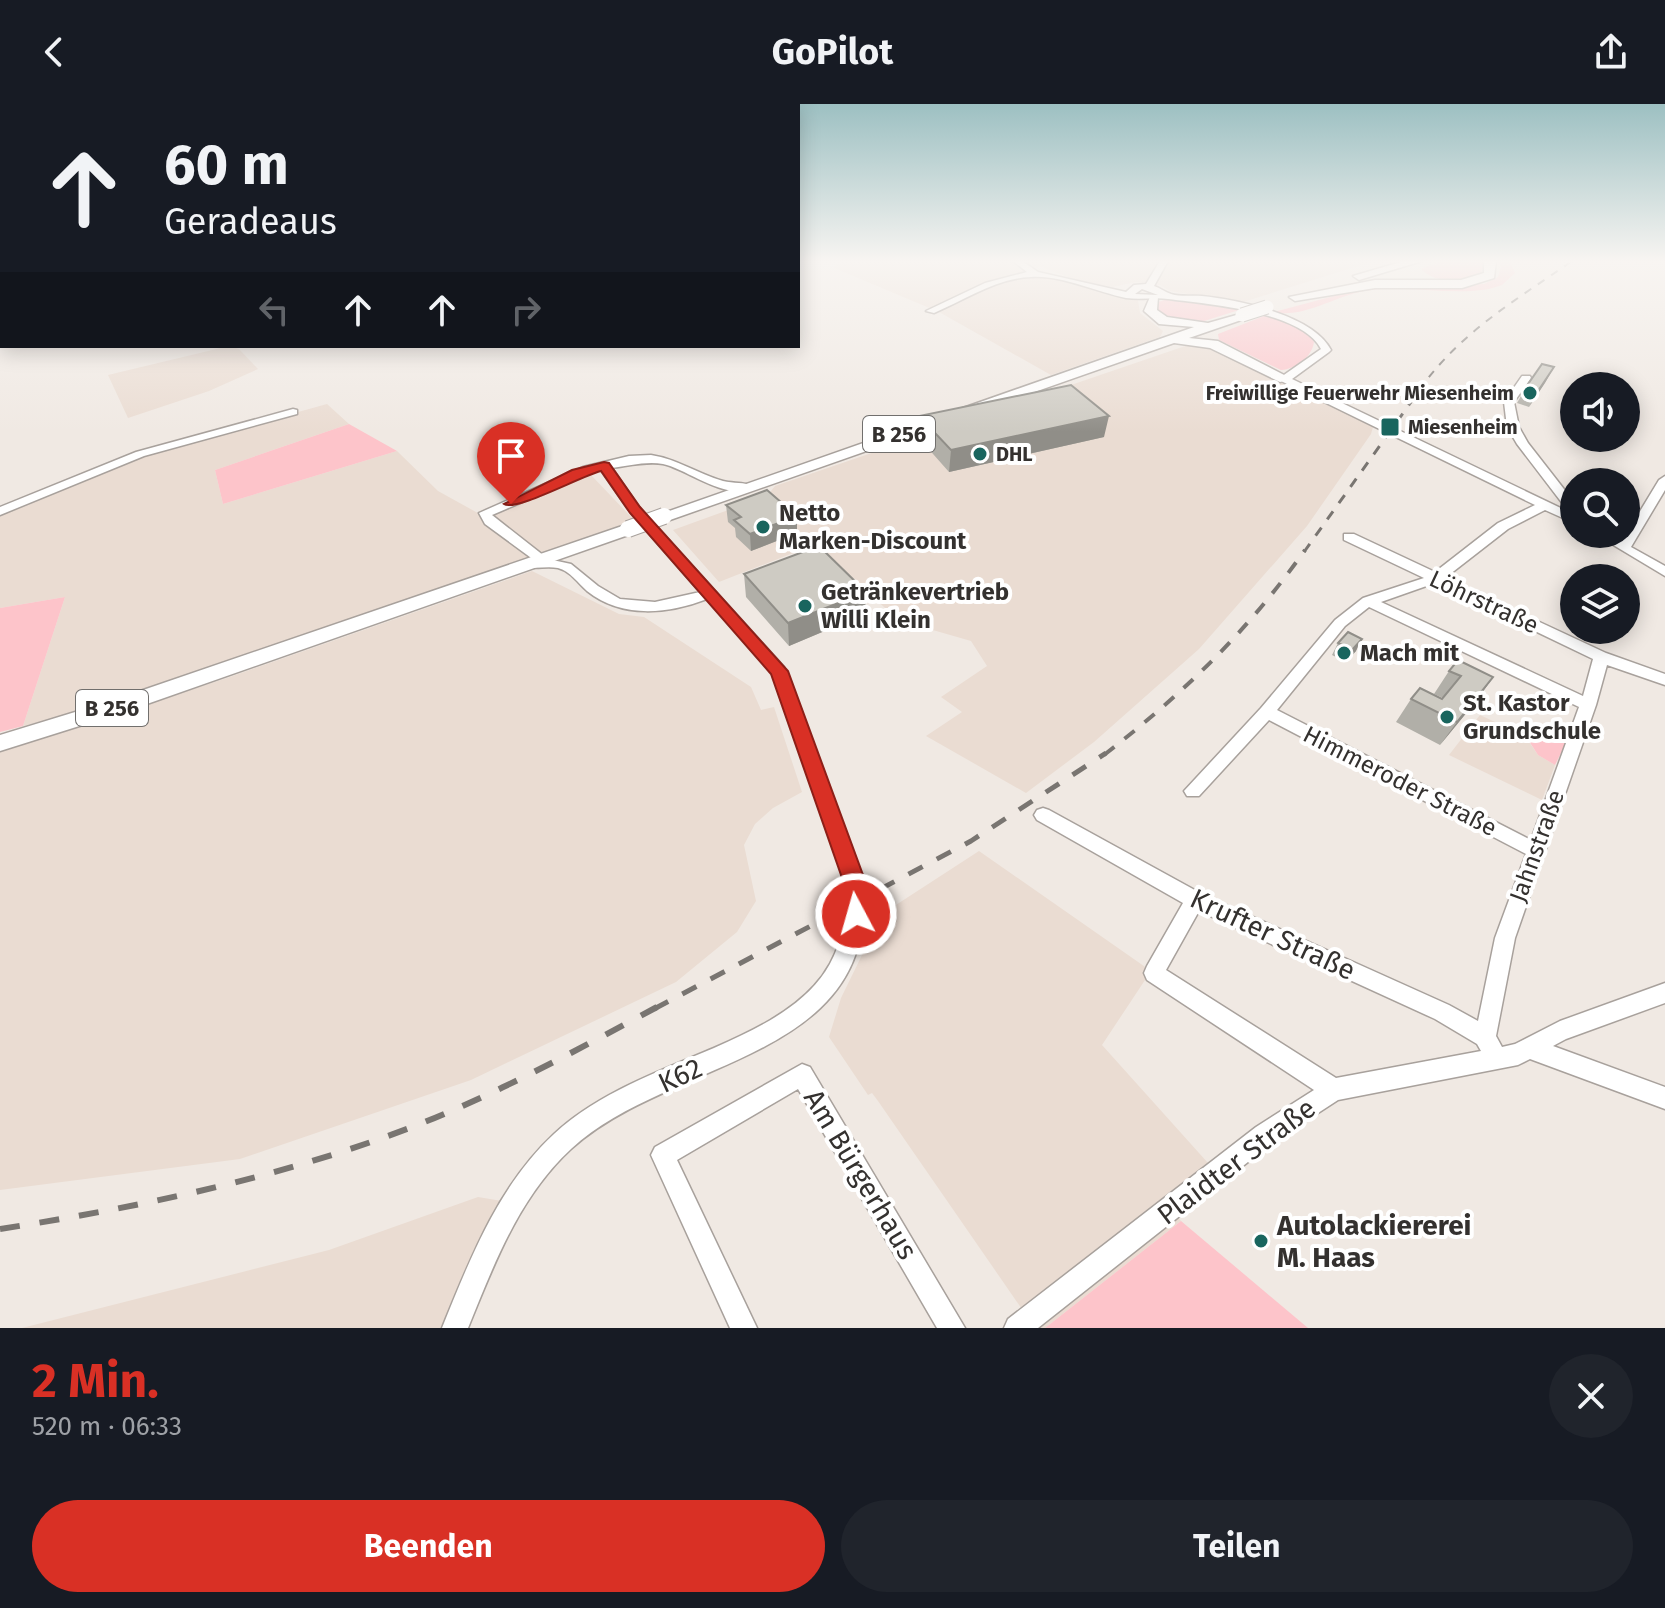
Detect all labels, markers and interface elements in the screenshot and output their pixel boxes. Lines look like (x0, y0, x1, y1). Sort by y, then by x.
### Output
icon: back (32, 30, 76, 74)
text: GoPilot (772, 30, 893, 74)
icon: share (1589, 30, 1633, 74)
text: 60 m (164, 132, 289, 199)
icon: ahead (32, 136, 136, 240)
text: Geradeaus (164, 200, 337, 244)
icon: left (252, 288, 296, 332)
icon: ahead (336, 288, 380, 332)
icon: ahead (420, 288, 464, 332)
icon: right (504, 288, 548, 332)
map controls (1560, 372, 1640, 644)
button: sound (1560, 372, 1640, 452)
place label: Freiwillige Feuerwehr Miesenheim (1206, 381, 1514, 405)
marker: Freiwillige Feuerwehr Miesenheim (1521, 384, 1539, 402)
place label: Miesenheim (1408, 415, 1518, 439)
road number: B 256 (863, 416, 935, 452)
marker: Miesenheim (1379, 416, 1401, 438)
pin (477, 422, 545, 504)
icon: arrive (489, 434, 533, 478)
place label: DHL (996, 442, 1033, 466)
marker: DHL (971, 445, 989, 463)
button: search (1560, 468, 1640, 548)
place label: Netto Marken-Discount (779, 499, 967, 555)
marker: Netto Marken-Discount (754, 518, 772, 536)
button: layers (1560, 564, 1640, 644)
street label: Löhrstraße (1425, 565, 1543, 639)
place label: Getränkevertrieb Willi Klein (821, 578, 1009, 634)
marker: Getränkevertrieb Willi Klein (796, 597, 814, 615)
place label: Mach mit (1360, 639, 1460, 667)
marker: Mach mit (1335, 644, 1353, 662)
place label: St. Kastor Grundschule (1463, 689, 1601, 745)
road number: B 256 (76, 690, 148, 726)
marker: St. Kastor Grundschule (1438, 708, 1456, 726)
street label: Himmeroder Straße (1299, 720, 1501, 842)
street label: Jahnstraße (1504, 786, 1570, 906)
position arrow (814, 872, 898, 956)
street label: Krufter Straße (1185, 882, 1361, 987)
street label: K62 (653, 1051, 707, 1100)
street label: Am Bürgerhaus (797, 1083, 924, 1265)
street label: Plaidter Straße (1151, 1091, 1322, 1232)
place label: Autolackiererei M. Haas (1276, 1209, 1472, 1274)
marker: Autolackiererei M. Haas (1252, 1232, 1270, 1250)
text: 2 Min. (32, 1352, 159, 1410)
button: close (1549, 1354, 1633, 1438)
text: 520 m · 06:33 (32, 1411, 182, 1442)
button: Beenden (32, 1500, 825, 1592)
button: Teilen (841, 1500, 1633, 1592)

